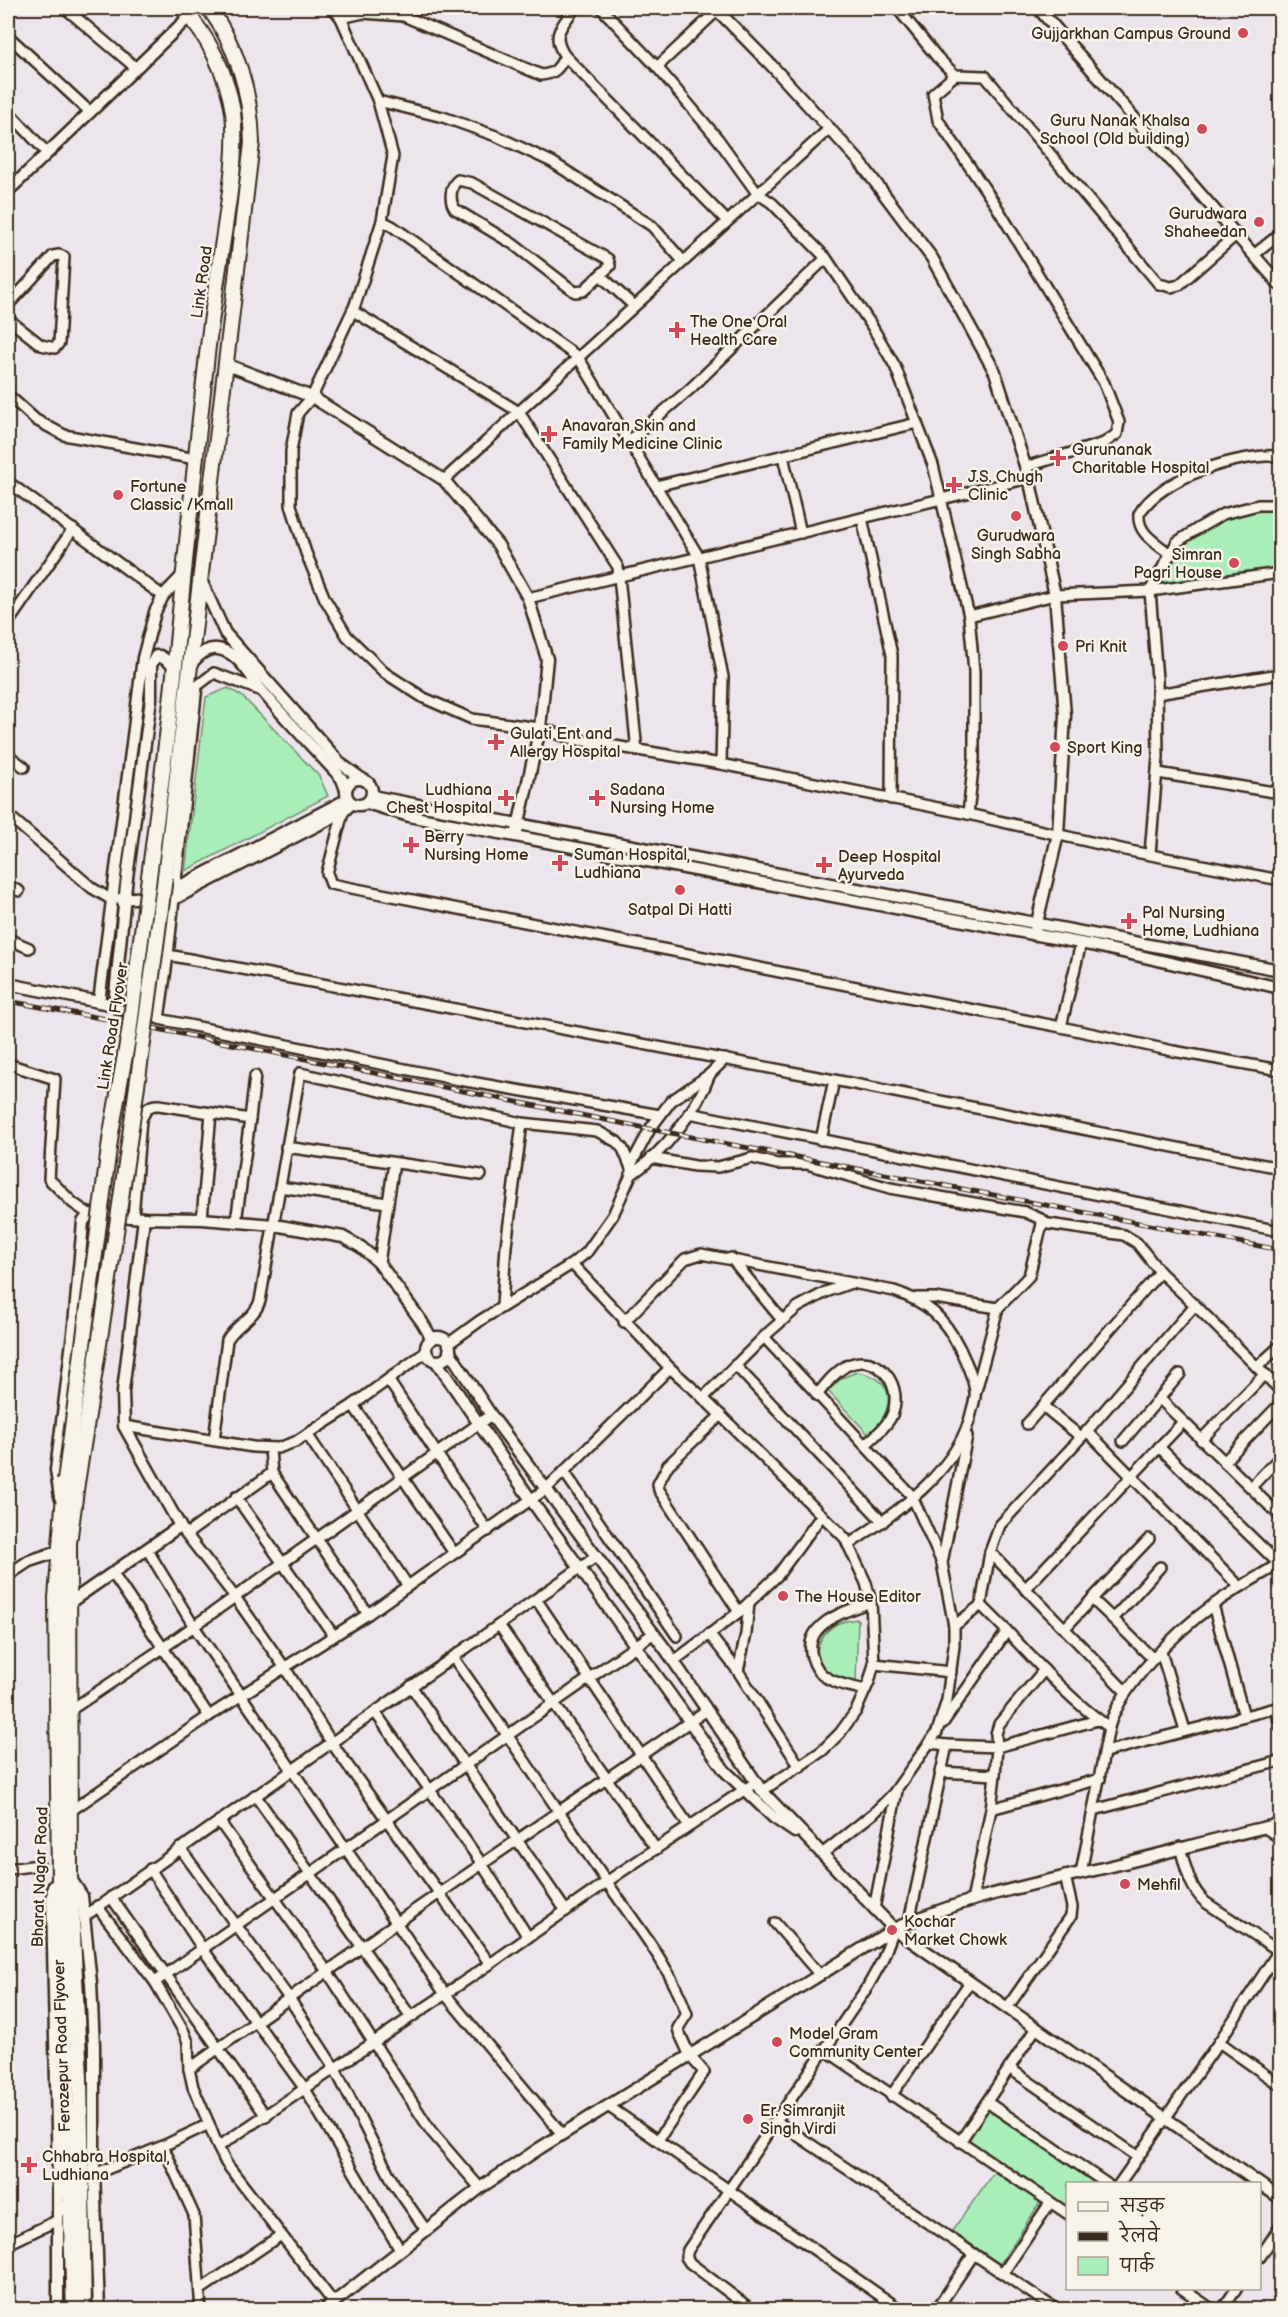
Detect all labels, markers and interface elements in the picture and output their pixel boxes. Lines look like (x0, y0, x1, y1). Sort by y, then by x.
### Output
place label: Gujjarkhan Campus Ground (1031, 25, 1231, 44)
marker: Gujjarkhan Campus Ground (1236, 26, 1250, 40)
place label: Guru Nanak Khalsa School (Old building) (1040, 112, 1190, 149)
marker: Guru Nanak Khalsa School (Old building) (1195, 122, 1209, 136)
place label: Gurudwara Shaheedan (1164, 205, 1247, 242)
marker: Gurudwara Shaheedan (1252, 215, 1266, 229)
street label: Link Road (188, 245, 217, 320)
place label: The One Oral Health Care (690, 313, 787, 350)
marker: The One Oral Health Care (668, 321, 686, 339)
place label: Anavaran Skin and Family Medicine Clinic (562, 417, 722, 454)
marker: Anavaran Skin and Family Medicine Clinic (540, 425, 558, 443)
place label: Gurunanak Charitable Hospital (1072, 441, 1209, 478)
marker: Gurunanak Charitable Hospital (1049, 449, 1067, 467)
place label: J.S. Chugh Clinic (968, 468, 1043, 505)
marker: J.S. Chugh Clinic (945, 476, 963, 494)
place label: Fortune Classic /Kmall (130, 478, 233, 515)
marker: Fortune Classic /Kmall (111, 488, 125, 502)
marker: Gurudwara Singh Sabha (1009, 509, 1023, 523)
place label: Gurudwara Singh Sabha (971, 527, 1061, 564)
place label: Simran Pagri House (1134, 546, 1223, 583)
marker: Simran Pagri House (1227, 556, 1241, 570)
place label: Pri Knit (1075, 638, 1127, 657)
marker: Pri Knit (1056, 639, 1070, 653)
place label: Gulati Ent and Allergy Hospital (510, 725, 620, 762)
marker: Gulati Ent and Allergy Hospital (487, 733, 505, 751)
place label: Sport King (1067, 739, 1143, 758)
marker: Sport King (1048, 740, 1062, 754)
place label: Ludhiana Chest Hospital (386, 781, 492, 818)
place label: Sadana Nursing Home (610, 781, 715, 818)
marker: Ludhiana Chest Hospital (497, 789, 515, 807)
marker: Sadana Nursing Home (588, 789, 606, 807)
place label: Berry Nursing Home (424, 828, 529, 865)
marker: Berry Nursing Home (402, 836, 420, 854)
place label: Suman Hospital, Ludhiana (574, 846, 690, 883)
place label: Deep Hospital Ayurveda (838, 848, 941, 885)
marker: Suman Hospital, Ludhiana (551, 854, 569, 872)
marker: Deep Hospital Ayurveda (815, 856, 833, 874)
marker: Satpal Di Hatti (673, 883, 687, 897)
place label: Satpal Di Hatti (628, 901, 732, 920)
place label: Pal Nursing Home, Ludhiana (1142, 904, 1259, 941)
marker: Pal Nursing Home, Ludhiana (1120, 912, 1138, 930)
street label: Link Road Flyover (94, 961, 133, 1091)
place label: The House Editor (795, 1588, 921, 1607)
marker: The House Editor (776, 1589, 790, 1603)
street label: Bharat Nagar Road (29, 1806, 52, 1948)
place label: Mehfil (1137, 1876, 1181, 1895)
marker: Mehfil (1118, 1877, 1132, 1891)
place label: Kochar Market Chowk (904, 1913, 1007, 1950)
marker: Kochar Market Chowk (885, 1923, 899, 1937)
street label: Ferozepur Road Flyover (50, 1959, 75, 2133)
place label: Model Gram Community Center (789, 2025, 923, 2062)
marker: Model Gram Community Center (770, 2035, 784, 2049)
place label: Er. Simranjit Singh Virdi (760, 2102, 845, 2139)
marker: Er. Simranjit Singh Virdi (741, 2112, 755, 2126)
place label: Chhabra Hospital, Ludhiana (42, 2148, 170, 2185)
marker: Chhabra Hospital, Ludhiana (20, 2156, 38, 2174)
legend (1066, 2182, 1261, 2290)
text: सड़क (1119, 2196, 1165, 2217)
text: रेलवे (1118, 2220, 1161, 2247)
text: पार्क (1119, 2252, 1155, 2277)

